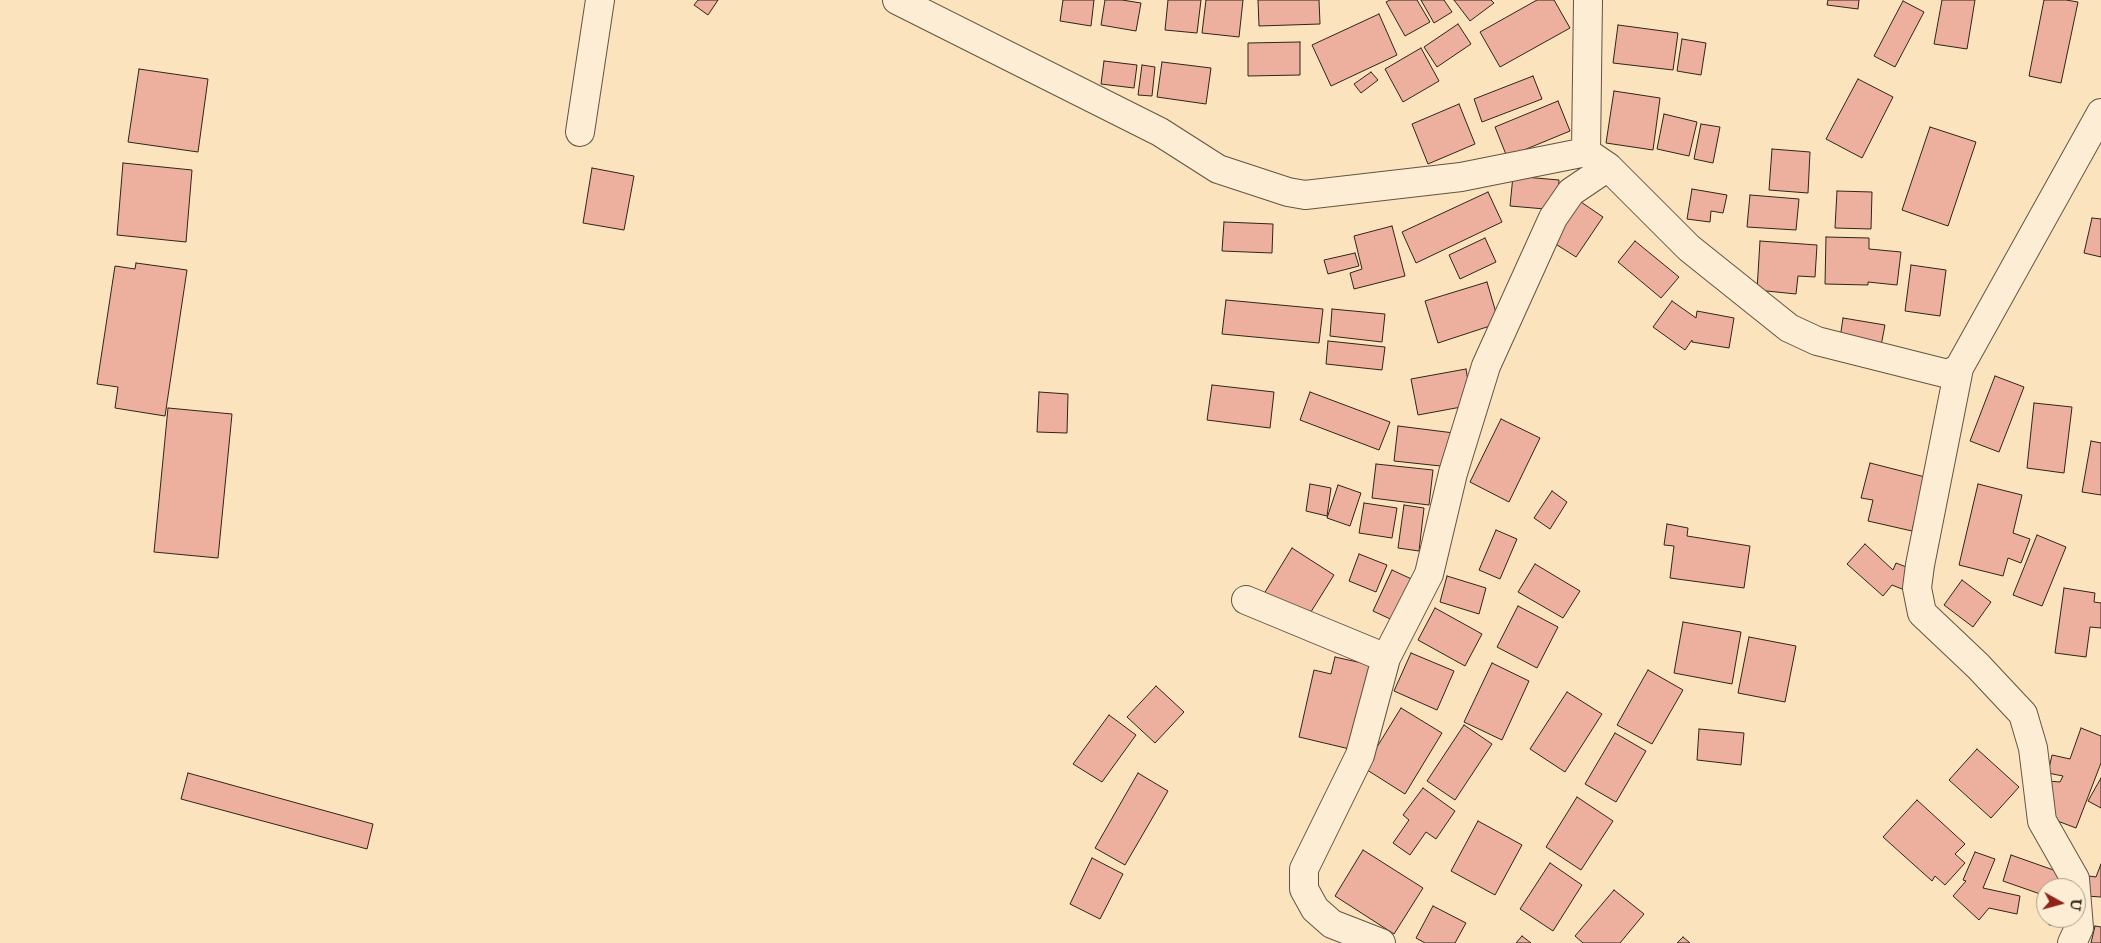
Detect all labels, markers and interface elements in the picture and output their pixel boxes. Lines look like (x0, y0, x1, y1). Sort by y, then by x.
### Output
north arrow (2036, 878, 2086, 928)
text: U (2065, 898, 2085, 912)

